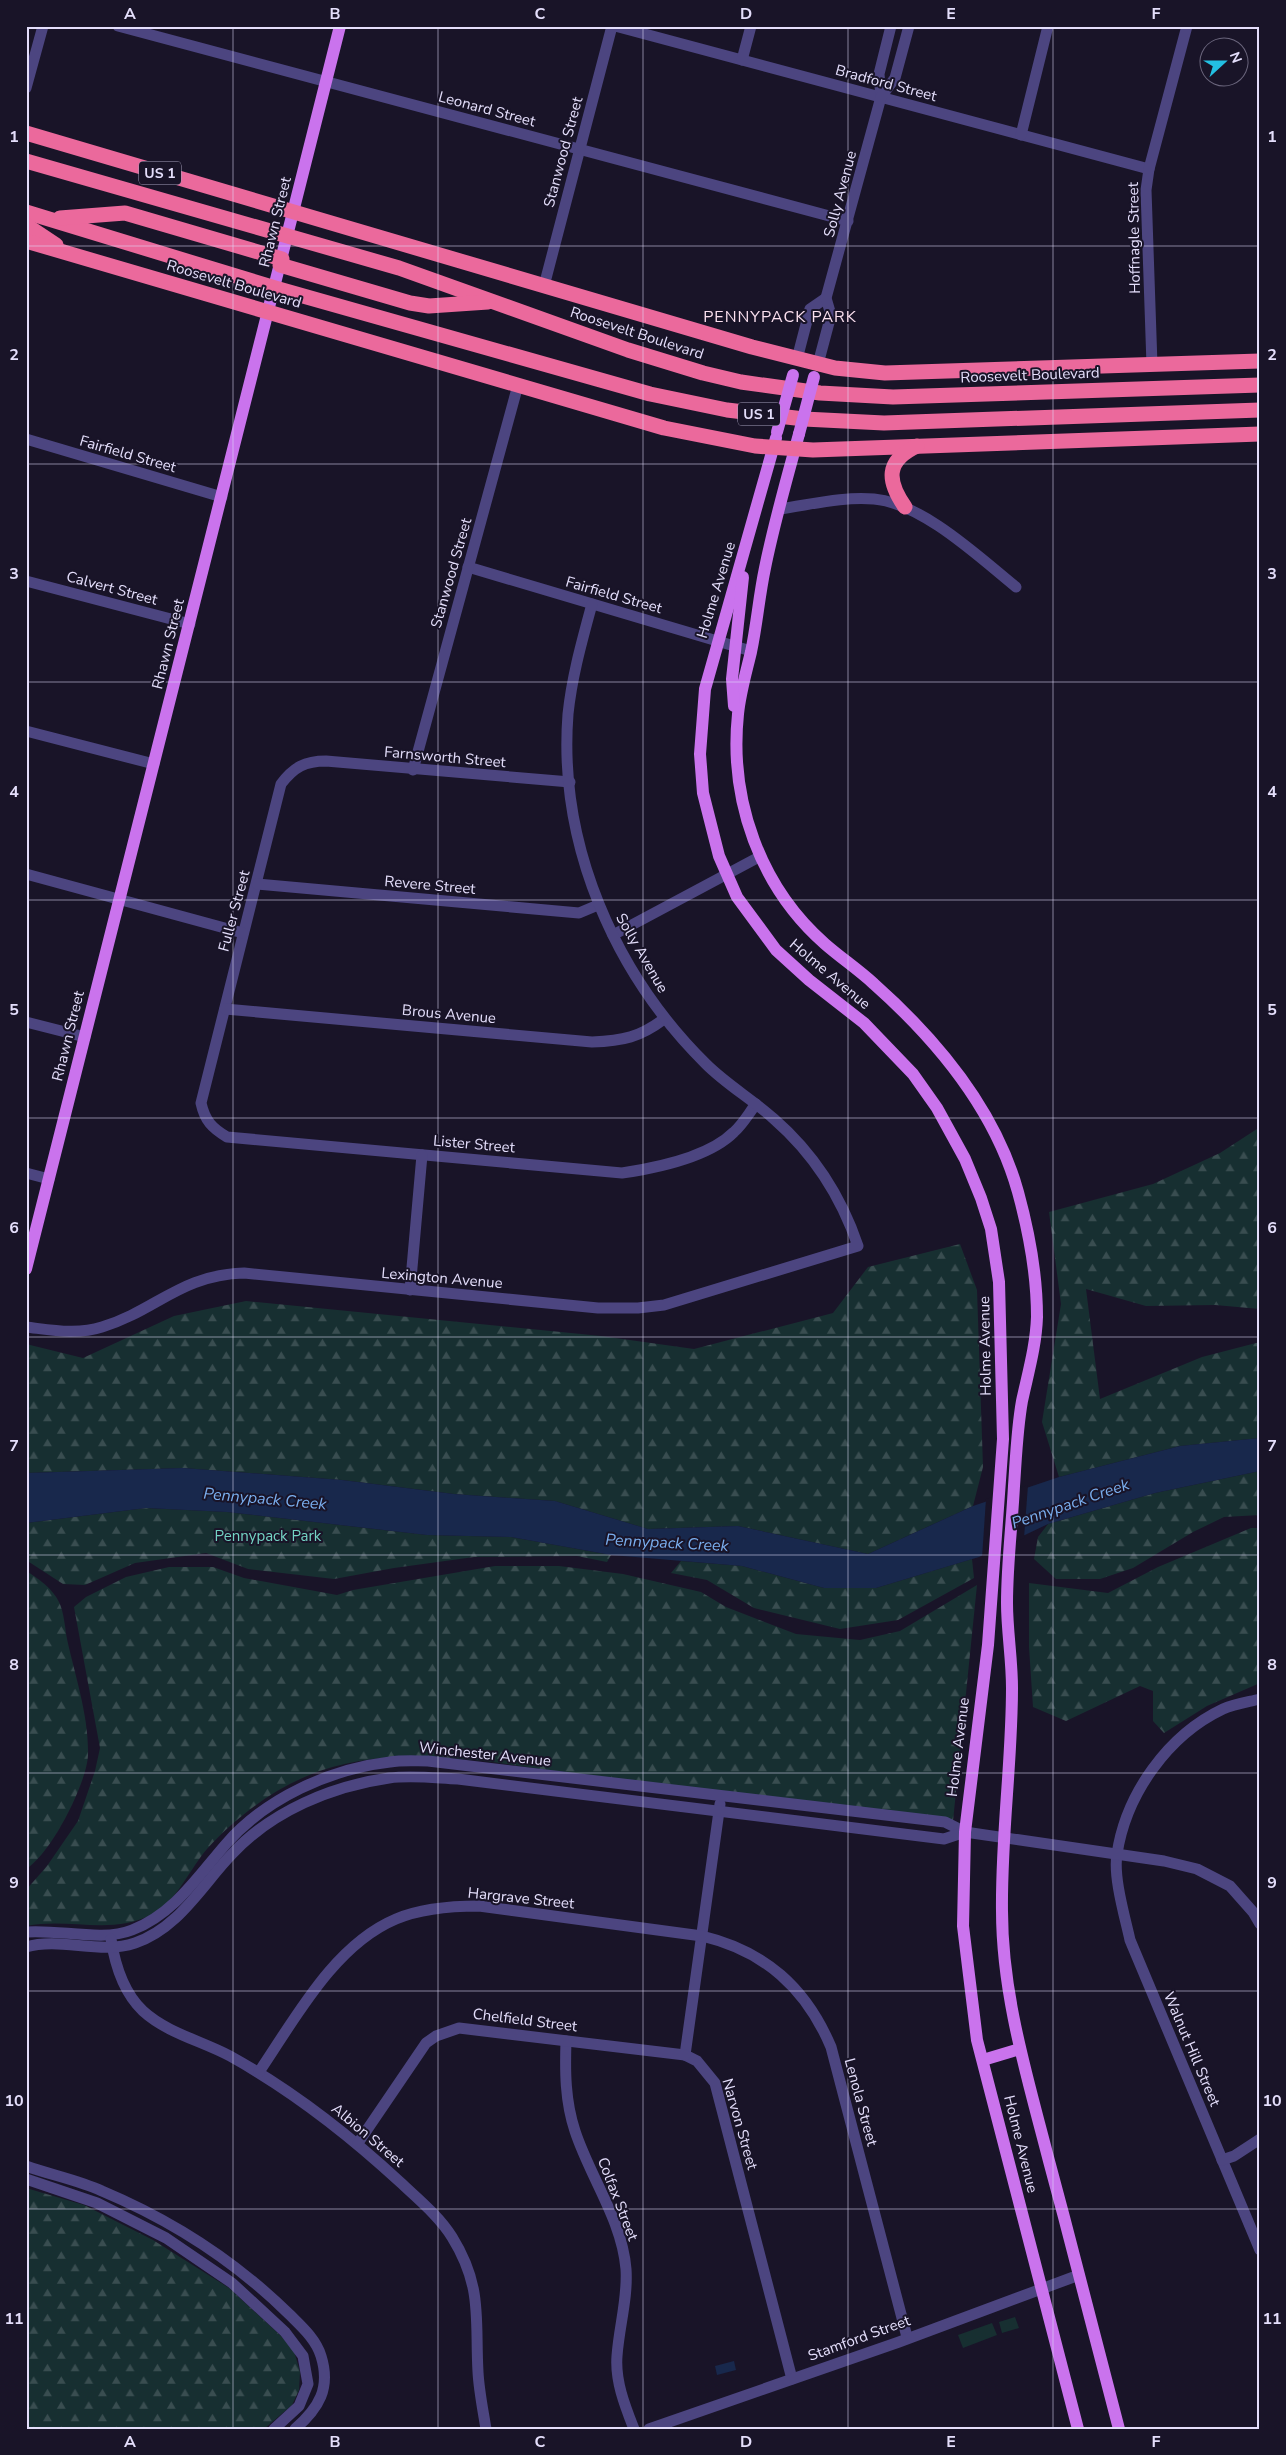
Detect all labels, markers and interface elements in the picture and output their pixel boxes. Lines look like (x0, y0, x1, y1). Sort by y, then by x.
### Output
text: A (124, 3, 136, 25)
text: B (329, 3, 341, 25)
text: C (535, 3, 546, 25)
text: D (740, 3, 752, 25)
text: E (946, 3, 956, 25)
text: F (1152, 3, 1161, 25)
north arrow (1198, 38, 1248, 88)
text: N (1225, 49, 1246, 66)
street label: Bradford Street (833, 60, 940, 106)
street label: Leonard Street (436, 86, 538, 132)
street label: Stanwood Street (539, 94, 588, 209)
text: 1 (9, 126, 19, 148)
text: 1 (1267, 126, 1277, 148)
street label: Solly Avenue (819, 148, 861, 240)
road number: US 1 (139, 162, 181, 184)
street label: Rhawn Street (254, 174, 296, 269)
street label: Hoffnagle Street (1123, 181, 1145, 294)
street label: Roosevelt Boulevard (164, 255, 304, 313)
street label: Roosevelt Boulevard (568, 302, 706, 364)
district label: PENNYPACK PARK (703, 306, 857, 328)
text: 2 (9, 344, 19, 366)
text: 2 (1267, 344, 1277, 366)
street label: Roosevelt Boulevard (960, 363, 1100, 387)
road number: US 1 (738, 402, 780, 426)
street label: Fairfield Street (77, 431, 179, 478)
street label: Stanwood Street (426, 515, 476, 630)
street label: Holme Avenue (692, 539, 740, 641)
text: 3 (9, 563, 19, 585)
text: 3 (1267, 563, 1277, 585)
street label: Calvert Street (64, 566, 160, 610)
street label: Fairfield Street (563, 572, 665, 619)
street label: Rhawn Street (147, 596, 189, 691)
street label: Farnsworth Street (383, 742, 507, 772)
text: 4 (9, 781, 19, 803)
text: 4 (1267, 781, 1277, 803)
street label: Fuller Street (214, 867, 255, 954)
street label: Revere Street (384, 871, 477, 899)
street label: Solly Avenue (611, 910, 673, 997)
street label: Holme Avenue (785, 934, 875, 1014)
street label: Rhawn Street (47, 988, 89, 1083)
text: 5 (9, 999, 19, 1021)
text: 5 (1267, 999, 1277, 1021)
street label: Brous Avenue (401, 1000, 497, 1028)
street label: Lister Street (432, 1130, 516, 1158)
text: 6 (9, 1217, 19, 1239)
text: 6 (1267, 1217, 1277, 1239)
street label: Lexington Avenue (381, 1263, 503, 1293)
street label: Holme Avenue (974, 1296, 996, 1396)
text: 7 (9, 1435, 19, 1457)
text: 7 (1267, 1435, 1277, 1457)
water label: Pennypack Creek (1008, 1473, 1133, 1534)
water label: Pennypack Creek (203, 1483, 328, 1515)
park label: Pennypack Park (215, 1526, 322, 1546)
water label: Pennypack Creek (605, 1529, 730, 1557)
text: 8 (9, 1654, 19, 1676)
text: 8 (1267, 1654, 1277, 1676)
street label: Holme Avenue (942, 1696, 974, 1798)
street label: Winchester Avenue (418, 1737, 552, 1771)
text: 9 (9, 1872, 19, 1894)
text: 9 (1267, 1872, 1277, 1894)
street label: Hargrave Street (467, 1882, 576, 1914)
street label: Walnut Hill Street (1159, 1989, 1225, 2110)
street label: Chelfield Street (472, 2004, 579, 2036)
street label: Lenola Street (840, 2056, 883, 2149)
street label: Narvon Street (717, 2076, 763, 2173)
text: 10 (4, 2090, 24, 2112)
text: 10 (1262, 2090, 1282, 2112)
street label: Holme Avenue (999, 2093, 1043, 2195)
street label: Albion Street (327, 2099, 409, 2172)
street label: Colfax Street (593, 2154, 643, 2244)
text: 11 (4, 2308, 24, 2330)
text: 11 (1262, 2308, 1282, 2330)
street label: Stamford Street (805, 2310, 913, 2366)
text: A (124, 2431, 136, 2453)
text: B (329, 2431, 341, 2453)
text: C (535, 2431, 546, 2453)
text: D (740, 2431, 752, 2453)
text: E (946, 2431, 956, 2453)
text: F (1152, 2431, 1161, 2453)

